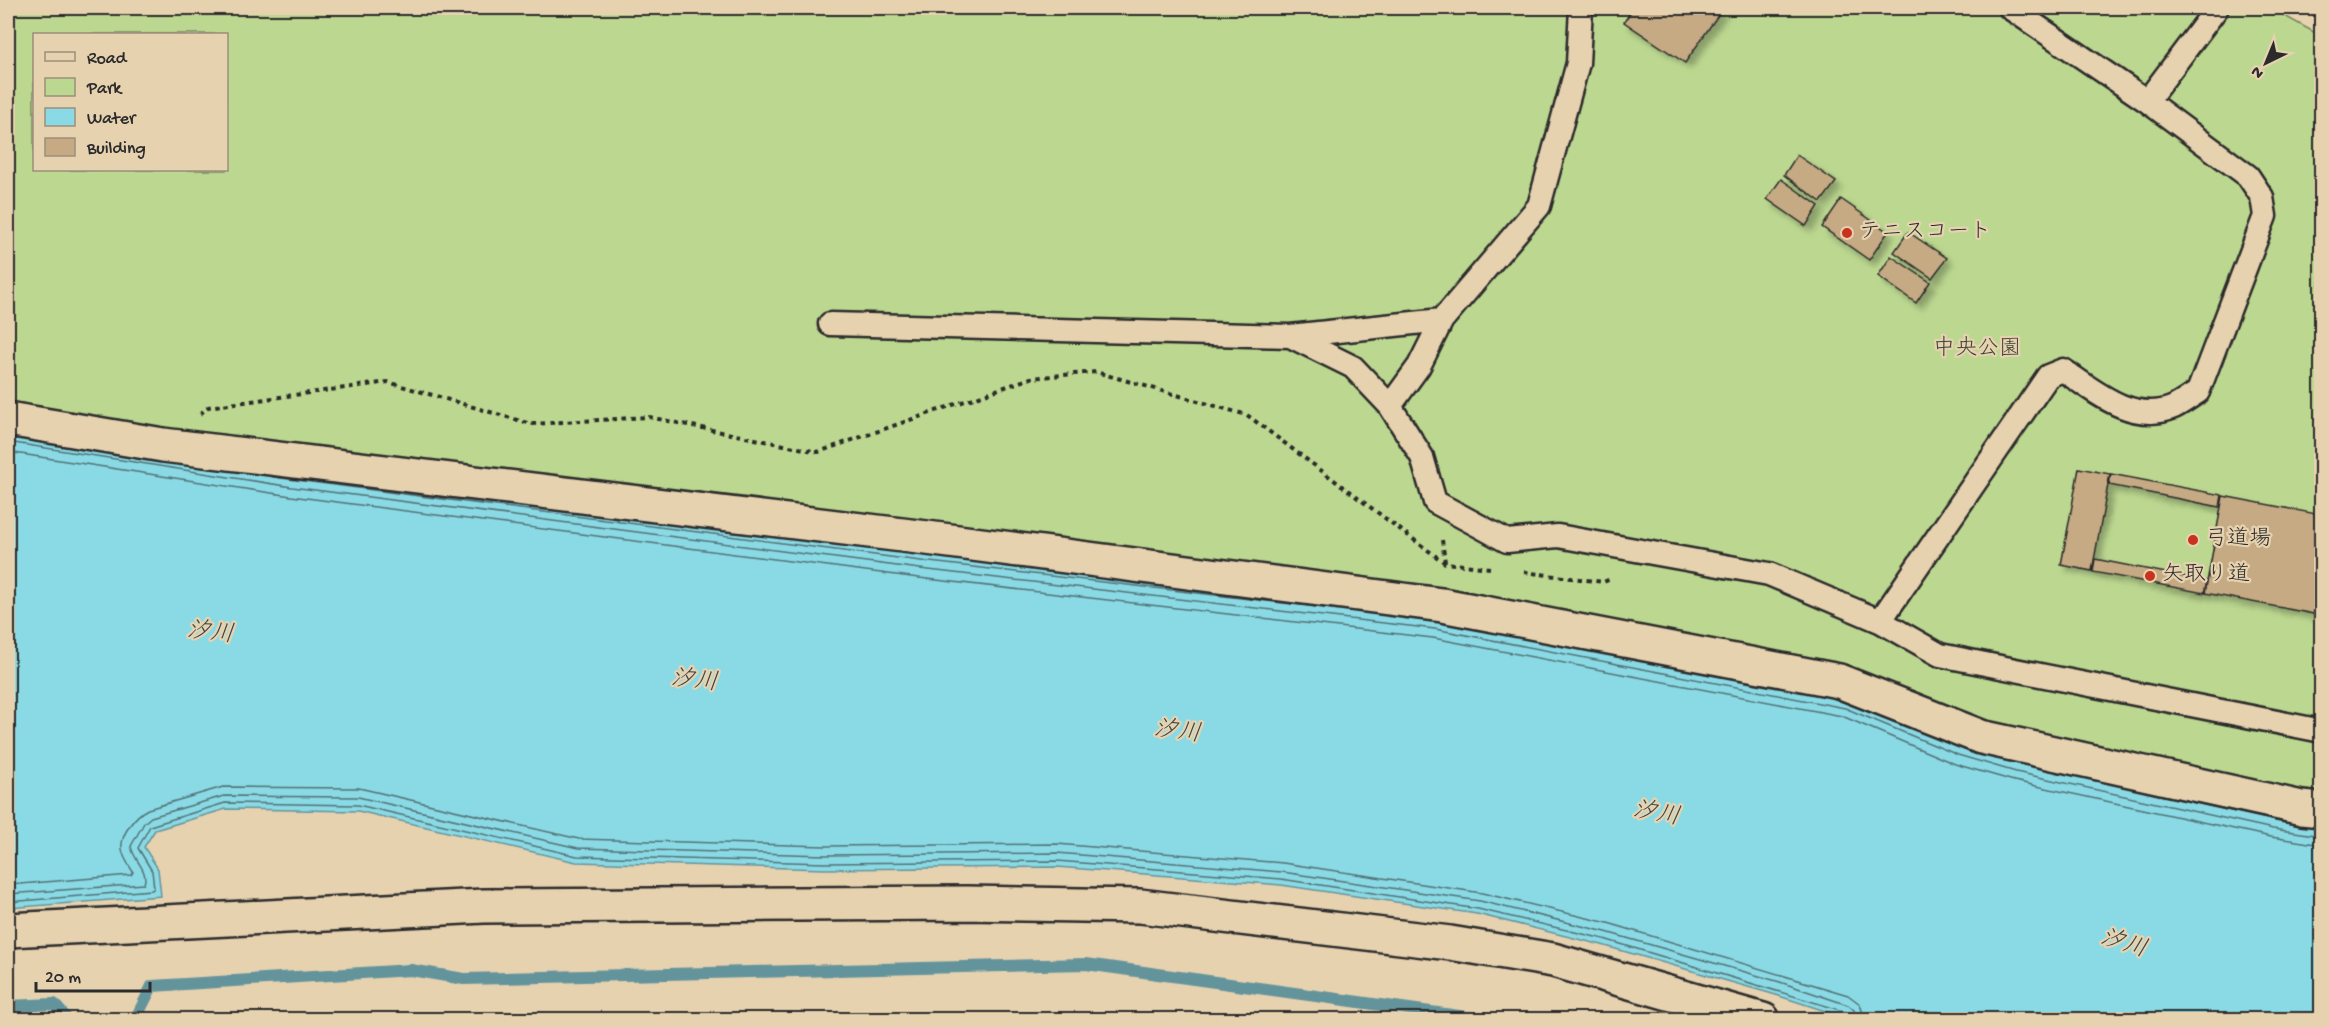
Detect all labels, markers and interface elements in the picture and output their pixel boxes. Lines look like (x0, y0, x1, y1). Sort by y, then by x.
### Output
legend (33, 33, 228, 171)
north arrow (2236, 33, 2296, 93)
text: Road (87, 49, 128, 70)
text: N (2247, 61, 2268, 82)
text: Park (86, 79, 123, 100)
text: Water (87, 109, 137, 130)
text: Building (86, 139, 146, 160)
place label: テニスコート (1859, 220, 1991, 246)
marker: テニスコート (1840, 226, 1854, 240)
park label: 中央公園 (1933, 335, 2021, 363)
place label: 弓道場 (2205, 526, 2271, 553)
marker: 弓道場 (2186, 533, 2200, 547)
place label: 矢取り道 (2162, 562, 2250, 589)
marker: 矢取り道 (2143, 569, 2157, 583)
water label: 汐川 (185, 616, 235, 651)
water label: 汐川 (669, 664, 719, 699)
water label: 汐川 (1151, 715, 1203, 750)
water label: 汐川 (1630, 796, 1682, 833)
water label: 汐川 (2096, 923, 2150, 966)
scale bar (36, 955, 150, 993)
text: 20 m (45, 968, 81, 989)

